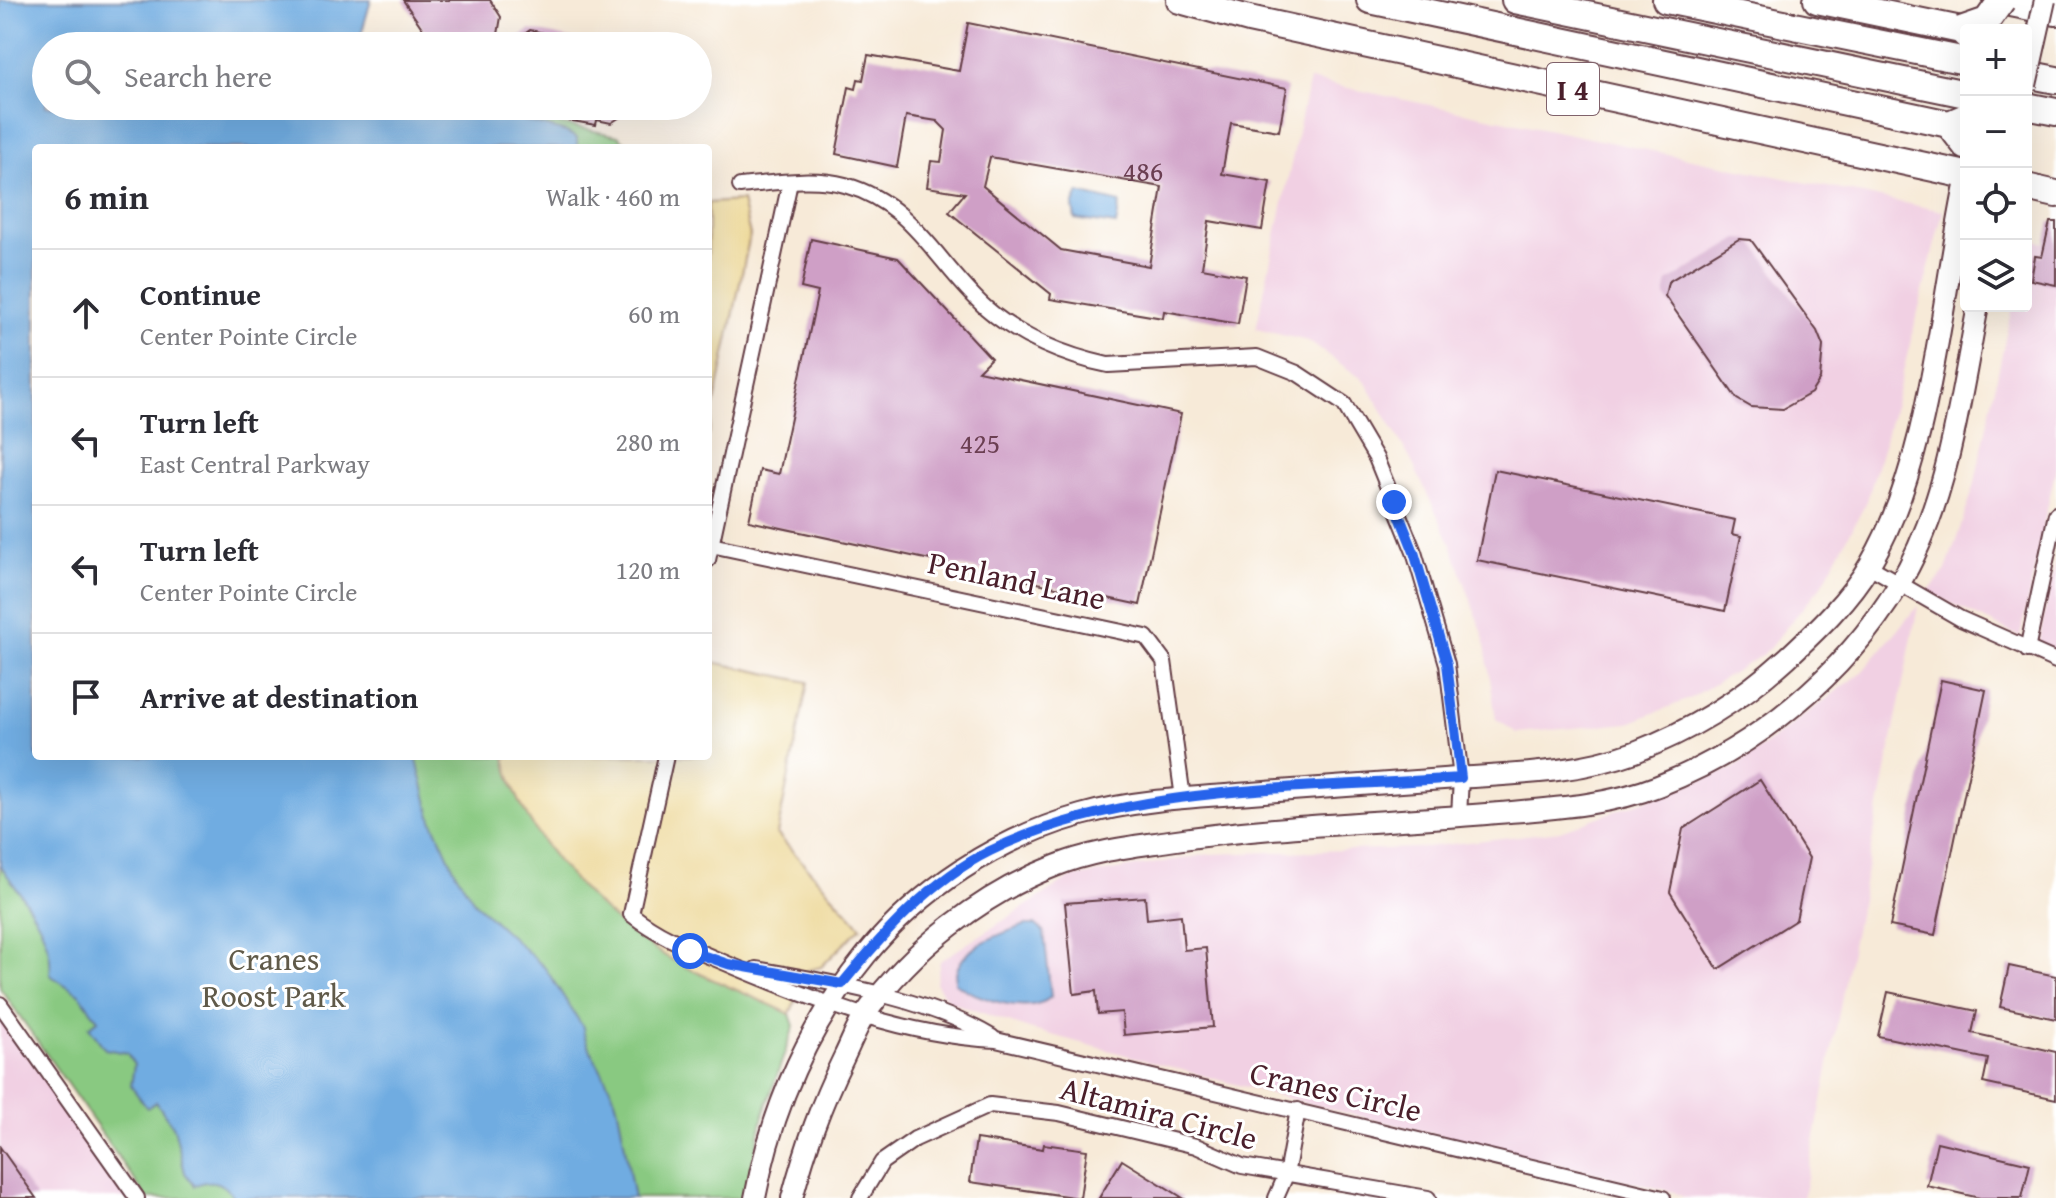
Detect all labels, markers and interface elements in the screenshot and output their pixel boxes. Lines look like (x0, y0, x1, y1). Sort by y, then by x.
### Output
map controls (1960, 24, 2032, 312)
button: + (1960, 24, 2032, 96)
search box (32, 32, 712, 120)
icon: search (60, 54, 104, 98)
text: Search here (124, 54, 272, 98)
road number: I 4 (1547, 63, 1599, 115)
button: − (1960, 96, 2032, 168)
house number: 486 (1123, 150, 1163, 191)
button: locate (1960, 168, 2032, 240)
text: 6 min (64, 172, 149, 221)
text: Walk · 460 m (546, 177, 680, 216)
button: layers (1960, 240, 2032, 312)
text: Continue (140, 272, 261, 316)
icon: ahead (64, 291, 108, 335)
text: 60 m (628, 294, 680, 333)
text: Center Pointe Circle (140, 316, 357, 355)
text: Turn left (140, 400, 259, 444)
icon: left (64, 419, 108, 463)
text: 280 m (615, 422, 680, 461)
house number: 425 (960, 422, 1000, 463)
text: East Central Parkway (140, 444, 370, 483)
route end (1376, 484, 1412, 520)
text: Turn left (140, 528, 259, 572)
street label: Penland Lane (924, 538, 1110, 622)
icon: left (64, 547, 108, 591)
text: 120 m (615, 550, 680, 589)
text: Center Pointe Circle (140, 572, 357, 611)
icon: arrive (64, 675, 108, 719)
text: Arrive at destination (140, 675, 418, 719)
route start (672, 933, 708, 969)
park label: Cranes Roost Park (202, 935, 347, 1019)
street label: Cranes Circle (1246, 1048, 1426, 1134)
street label: Altamira Circle (1055, 1064, 1263, 1162)

